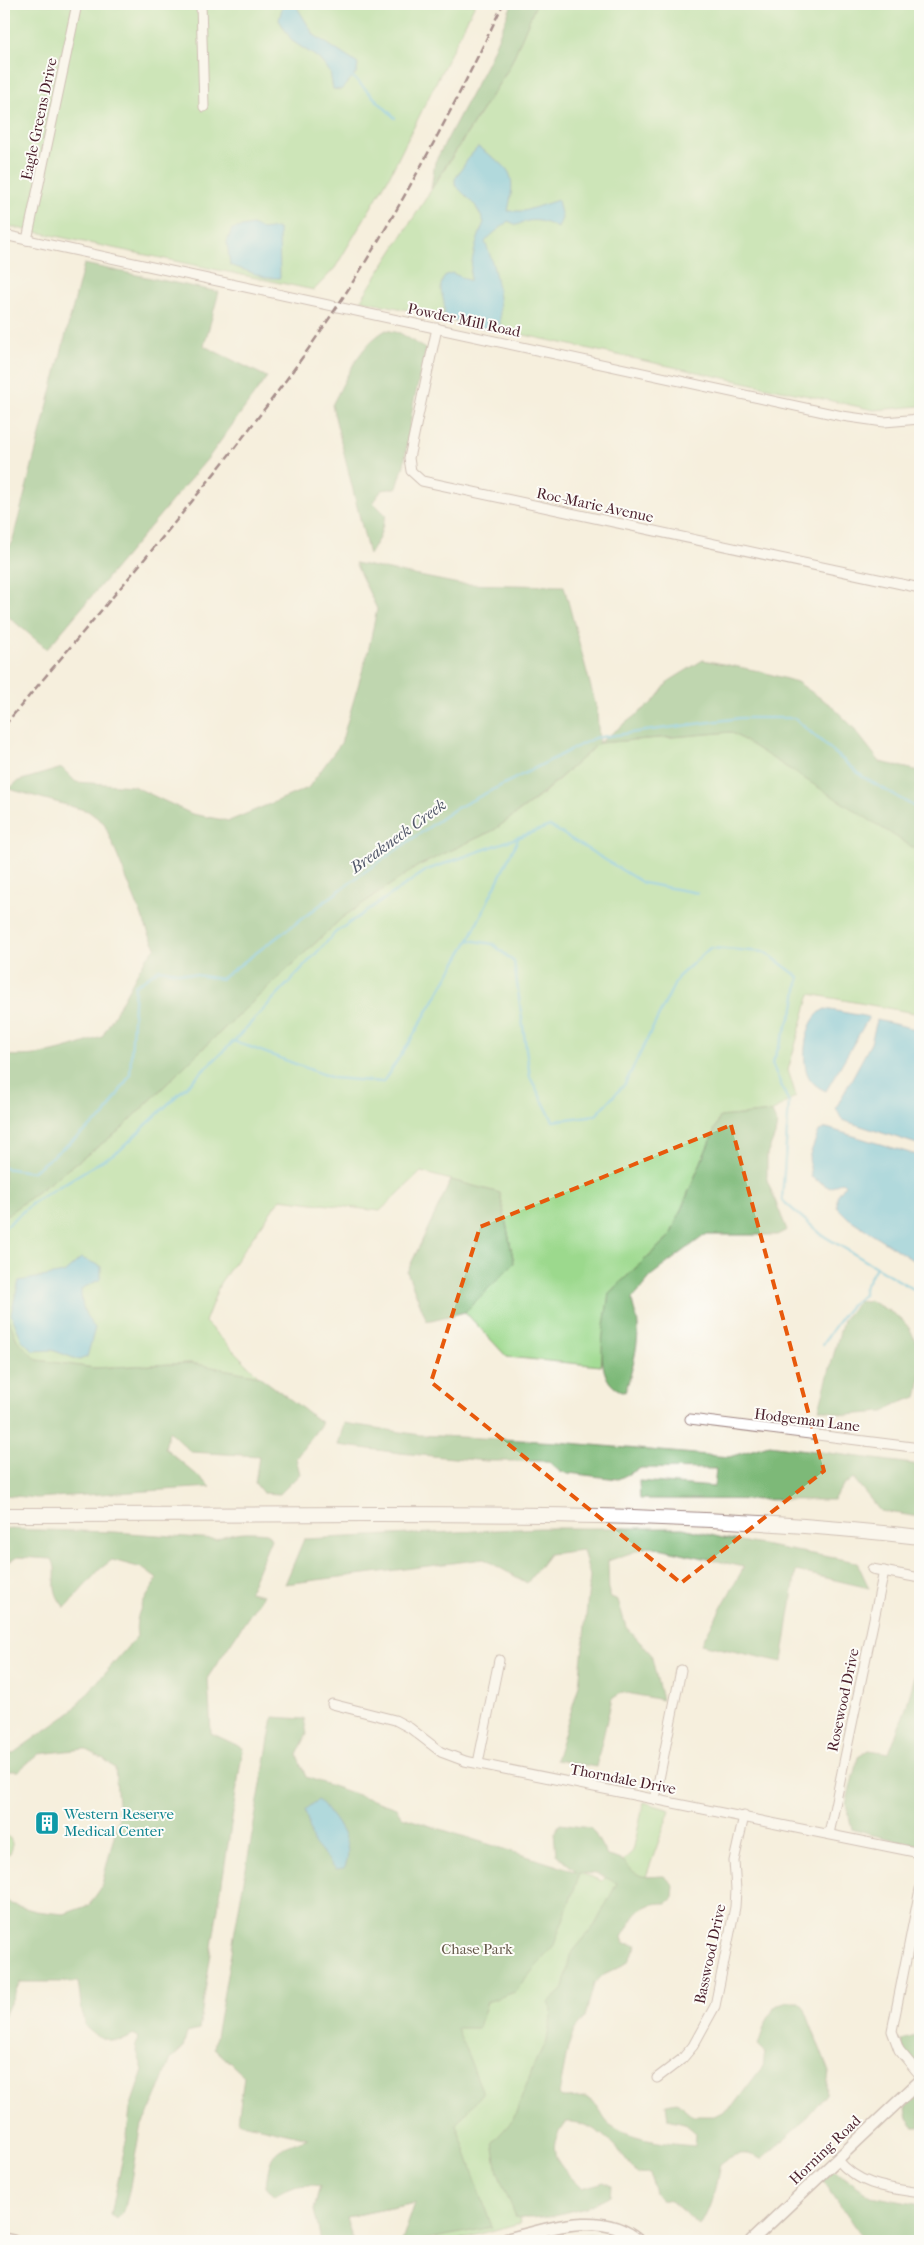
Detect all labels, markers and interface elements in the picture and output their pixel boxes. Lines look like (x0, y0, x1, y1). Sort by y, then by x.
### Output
street label: Eagle Greens Drive (17, 56, 61, 182)
street label: Powder Mill Road (406, 299, 523, 341)
street label: Roc-Marie Avenue (535, 484, 656, 526)
water label: Breakneck Creek (346, 795, 450, 878)
street label: Hodgeman Lane (753, 1405, 861, 1435)
street label: Rosewood Drive (823, 1646, 863, 1753)
street label: Thorndale Drive (568, 1760, 678, 1798)
place label: Western Reserve Medical Center (63, 1805, 174, 1840)
building icon: Western Reserve Medical Center (34, 1810, 60, 1836)
street label: Basswood Drive (691, 1902, 730, 2006)
park label: Chase Park (441, 1940, 513, 1958)
street label: Horning Road (786, 2111, 865, 2188)

